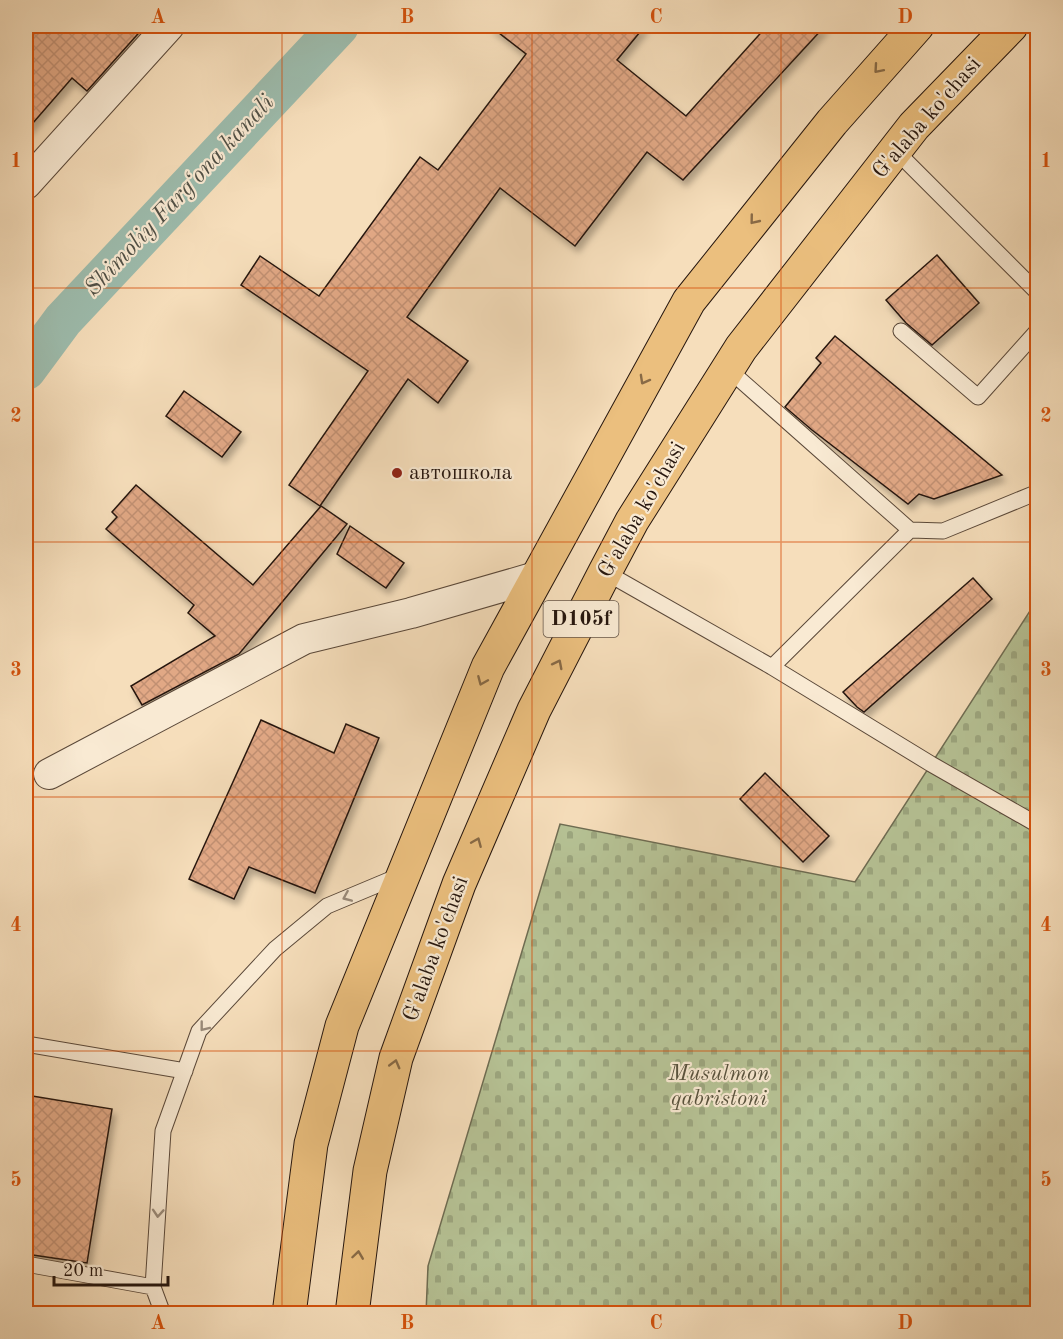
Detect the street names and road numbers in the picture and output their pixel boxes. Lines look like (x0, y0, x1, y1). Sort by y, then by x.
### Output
street label: G'alaba ko'chasi (869, 53, 985, 183)
street label: G'alaba ko'chasi (594, 438, 690, 582)
road number: D105f (544, 601, 618, 637)
street label: G'alaba ko'chasi (400, 873, 472, 1024)

